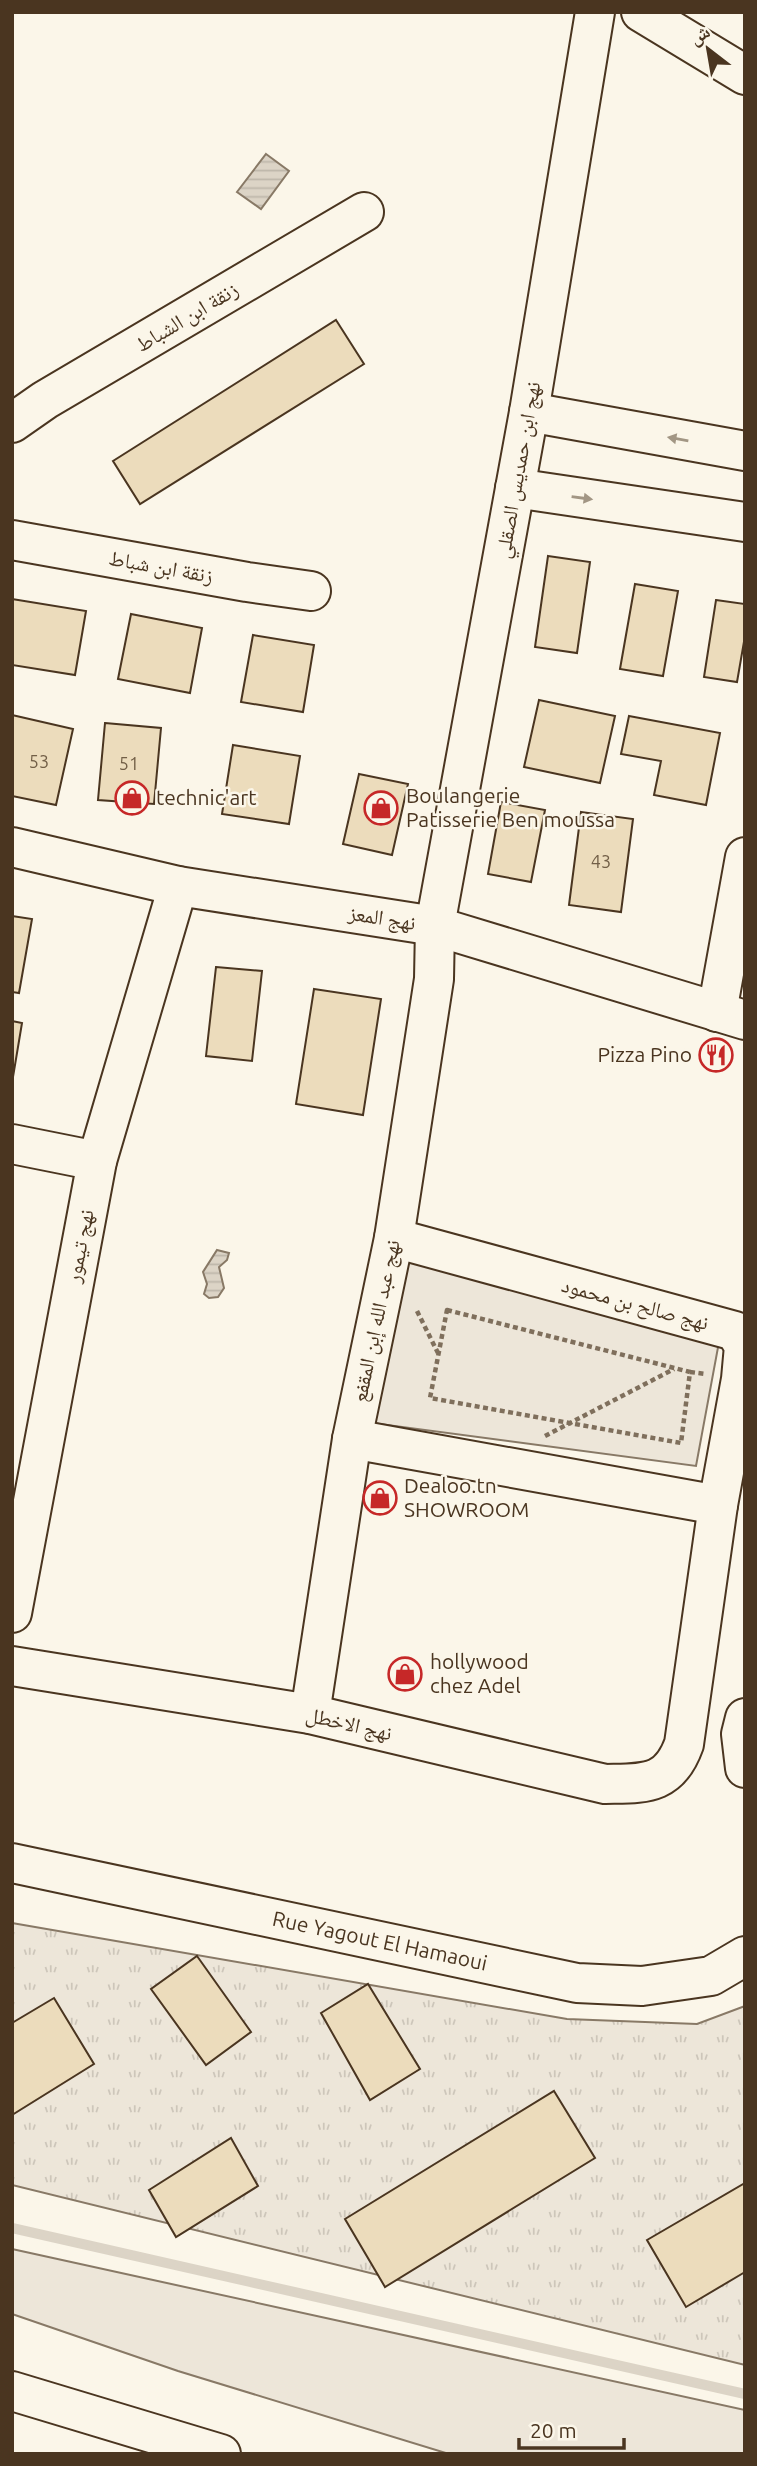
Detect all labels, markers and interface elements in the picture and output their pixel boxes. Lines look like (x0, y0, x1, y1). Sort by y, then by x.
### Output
north arrow (673, 14, 743, 84)
text: ش (685, 20, 714, 50)
street label: زنقة ابن الشباط (131, 276, 243, 358)
street label: نهج ابن حمديس الصقلي (490, 379, 550, 561)
one-way arrow (667, 433, 689, 444)
one-way arrow (571, 493, 593, 504)
street label: زنقة ابن شباط (107, 545, 215, 589)
house number: 53 (29, 751, 49, 771)
house number: 51 (119, 753, 139, 773)
shop icon: technic'art (113, 779, 151, 817)
place label: Boulangerie Patisserie Ben moussa (406, 783, 615, 831)
place label: technic'art (156, 785, 257, 809)
shop icon: Boulangerie Patisserie Ben moussa (362, 789, 400, 827)
house number: 43 (591, 851, 611, 871)
street label: نهج المعز (345, 900, 418, 936)
restaurant icon: Pizza Pino (697, 1036, 735, 1074)
place label: Pizza Pino (598, 1042, 692, 1066)
street label: نهج تيمور (60, 1207, 100, 1286)
street label: نهج عبد الله إبن المقفع (346, 1237, 407, 1405)
street label: نهج صالح بن محمود (559, 1272, 711, 1336)
place label: Dealoo.tn SHOWROOM (404, 1473, 529, 1521)
shop icon: Dealoo.tn SHOWROOM (361, 1479, 399, 1517)
place label: hollywood chez Adel (430, 1649, 529, 1697)
shop icon: hollywood chez Adel (386, 1655, 424, 1693)
street label: نهج الاخطل (303, 1701, 395, 1747)
street label: Rue Yagout El Hamaoui (270, 1906, 490, 1975)
scale bar (519, 2406, 624, 2450)
text: 20 m (530, 2418, 577, 2442)

